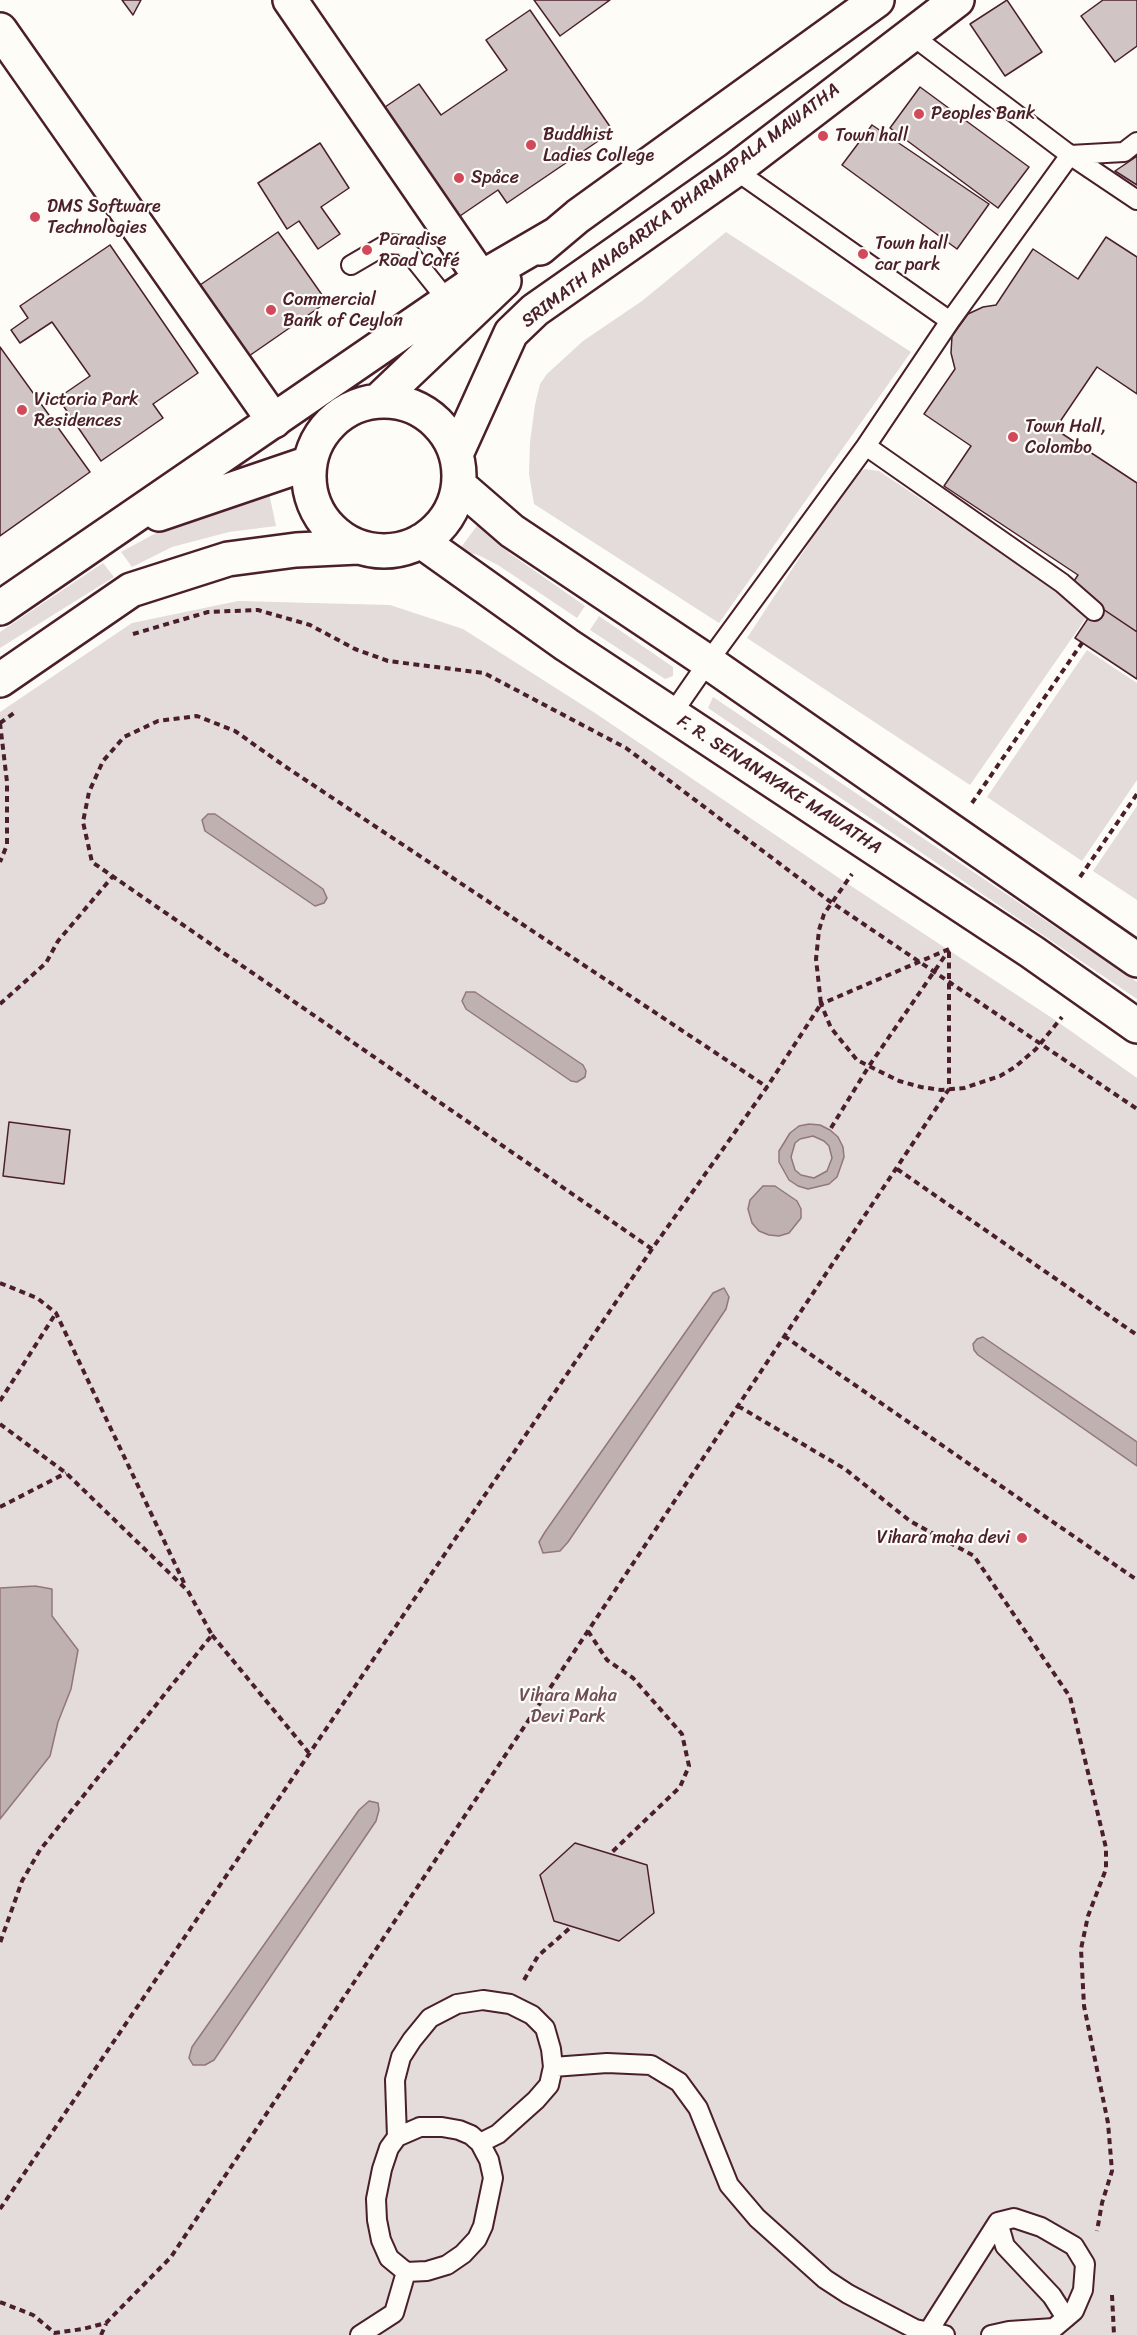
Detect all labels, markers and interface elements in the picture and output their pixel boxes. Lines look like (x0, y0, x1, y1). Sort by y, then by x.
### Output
street label: SRIMATH ANAGARIKA DHARMAPALA MAWATHA (518, 79, 844, 333)
place label: Peoples Bank (931, 103, 1035, 125)
marker: Peoples Bank (912, 107, 926, 121)
place label: Buddhist Ladies College (543, 124, 654, 166)
place label: Town hall (835, 125, 908, 147)
marker: Town hall (816, 129, 830, 143)
marker: Buddhist Ladies College (524, 138, 538, 152)
place label: Spåce (471, 167, 519, 189)
marker: Spåce (452, 171, 466, 185)
place label: DMS Software Technologies (47, 196, 161, 238)
marker: DMS Software Technologies (28, 210, 42, 224)
place label: Paradise Road Café (379, 229, 460, 272)
place label: Town hall car park (875, 233, 948, 276)
marker: Paradise Road Café (360, 243, 374, 257)
marker: Town hall car park (856, 247, 870, 261)
place label: Commercial Bank of Ceylon (283, 289, 403, 332)
marker: Commercial Bank of Ceylon (264, 303, 278, 317)
place label: Victoria Park Residences (34, 389, 139, 432)
marker: Victoria Park Residences (15, 403, 29, 417)
place label: Town Hall, Colombo (1025, 416, 1106, 458)
marker: Town Hall, Colombo (1006, 430, 1020, 444)
street label: F. R. SENANAYAKE MAWATHA (673, 711, 885, 859)
place label: Vihara maha devi (877, 1527, 1010, 1549)
marker: Vihara maha devi (1015, 1531, 1029, 1545)
park label: Vihara Maha Devi Park (519, 1685, 617, 1728)

